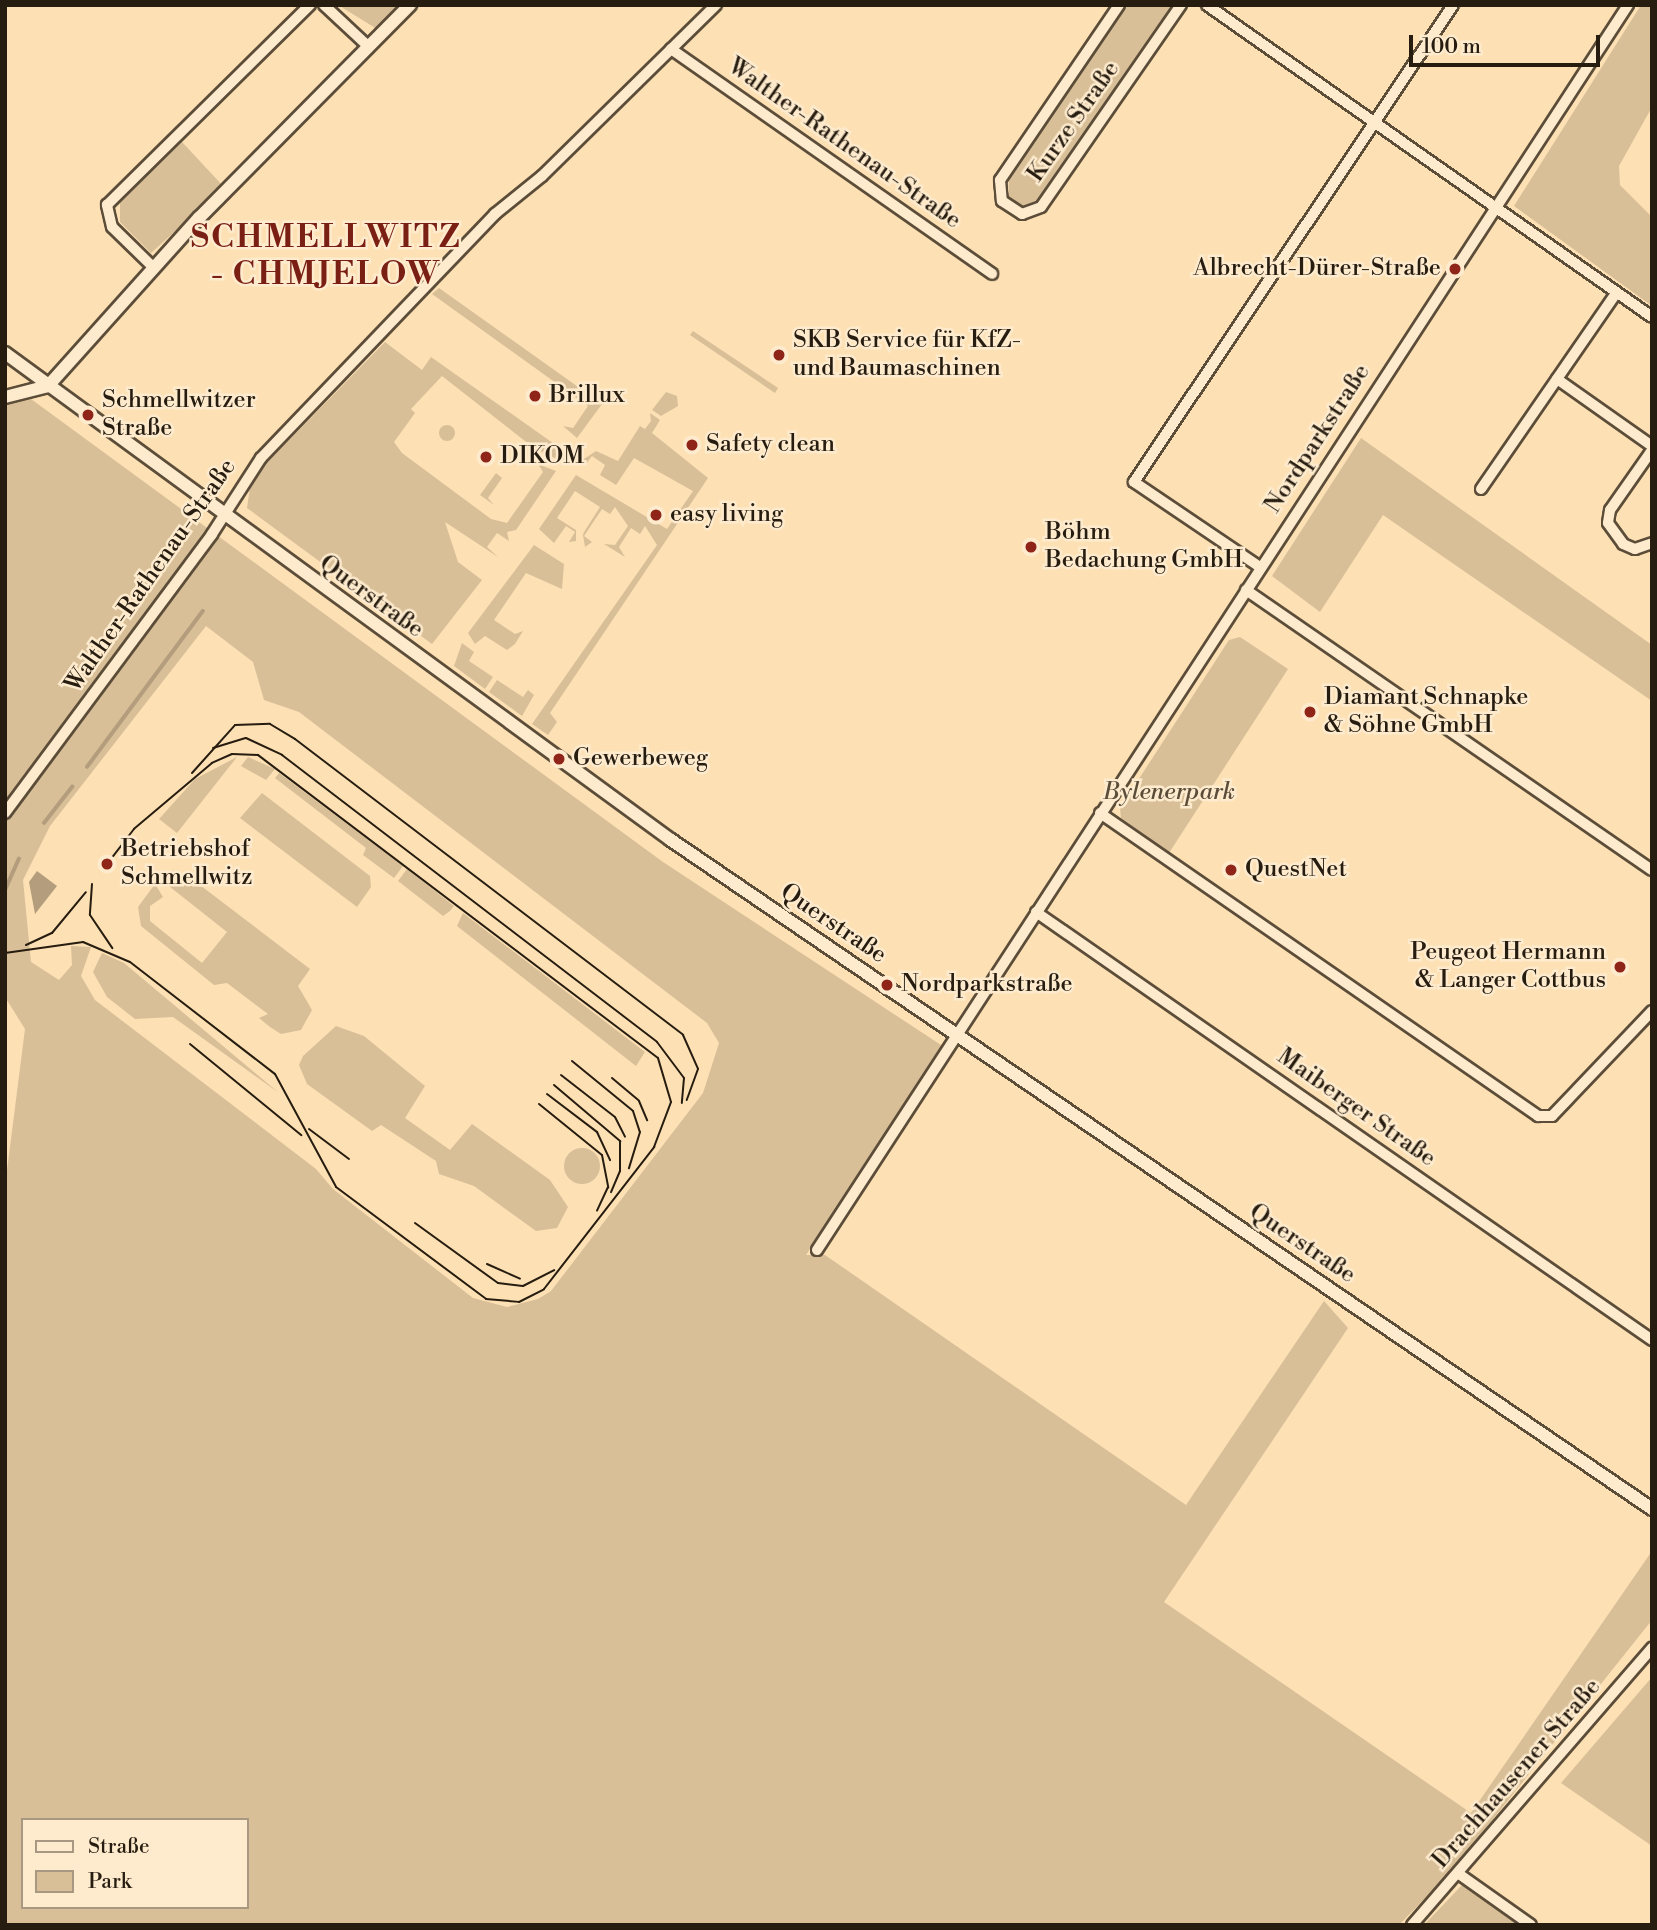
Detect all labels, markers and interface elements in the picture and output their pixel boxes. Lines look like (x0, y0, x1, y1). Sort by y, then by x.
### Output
scale bar (1412, 21, 1603, 65)
text: 100 m (1422, 34, 1481, 60)
street label: Walther-Rathenau-Straße (722, 52, 966, 236)
street label: Kurze Straße (1022, 56, 1126, 188)
district label: SCHMELLWITZ - CHMJELOW (192, 219, 460, 294)
place label: Albrecht-Dürer-Straße (1193, 255, 1441, 283)
marker: Albrecht-Dürer-Straße (1447, 261, 1463, 277)
place label: SKB Service für KfZ- und Baumaschinen (793, 327, 1021, 383)
marker: SKB Service für KfZ- und Baumaschinen (771, 347, 787, 363)
street label: Nordparkstraße (1259, 359, 1377, 519)
place label: Brillux (549, 382, 625, 410)
place label: Schmellwitzer Straße (102, 387, 256, 443)
marker: Brillux (527, 388, 543, 404)
marker: Schmellwitzer Straße (80, 407, 96, 423)
place label: Safety clean (706, 431, 835, 459)
marker: Safety clean (684, 437, 700, 453)
place label: DIKOM (500, 443, 584, 471)
marker: DIKOM (478, 449, 494, 465)
street label: Walther-Rathenau-Straße (59, 454, 243, 698)
place label: easy living (670, 501, 783, 529)
marker: easy living (648, 507, 664, 523)
place label: Böhm Bedachung GmbH (1045, 519, 1243, 575)
marker: Böhm Bedachung GmbH (1023, 539, 1039, 555)
street label: Querstraße (313, 549, 429, 645)
place label: Diamant Schnapke & Söhne GmbH (1324, 684, 1528, 740)
marker: Diamant Schnapke & Söhne GmbH (1302, 704, 1318, 720)
place label: Gewerbeweg (573, 745, 708, 773)
marker: Gewerbeweg (551, 751, 567, 767)
park label: Bylenerpark (1103, 779, 1235, 807)
place label: Betriebshof Schmellwitz (121, 836, 252, 892)
marker: Betriebshof Schmellwitz (99, 856, 115, 872)
place label: QuestNet (1245, 856, 1347, 884)
marker: QuestNet (1223, 862, 1239, 878)
street label: Querstraße (774, 878, 892, 970)
place label: Peugeot Hermann & Langer Cottbus (1410, 939, 1606, 995)
marker: Peugeot Hermann & Langer Cottbus (1612, 959, 1628, 975)
place label: Nordparkstraße (901, 971, 1073, 999)
marker: Nordparkstraße (879, 977, 895, 993)
street label: Maiberger Straße (1271, 1043, 1441, 1173)
street label: Querstraße (1243, 1198, 1361, 1290)
street label: Drachhausener Straße (1427, 1673, 1607, 1875)
legend (21, 1818, 248, 1909)
text: Straße (88, 1834, 150, 1860)
text: Park (88, 1869, 132, 1895)

